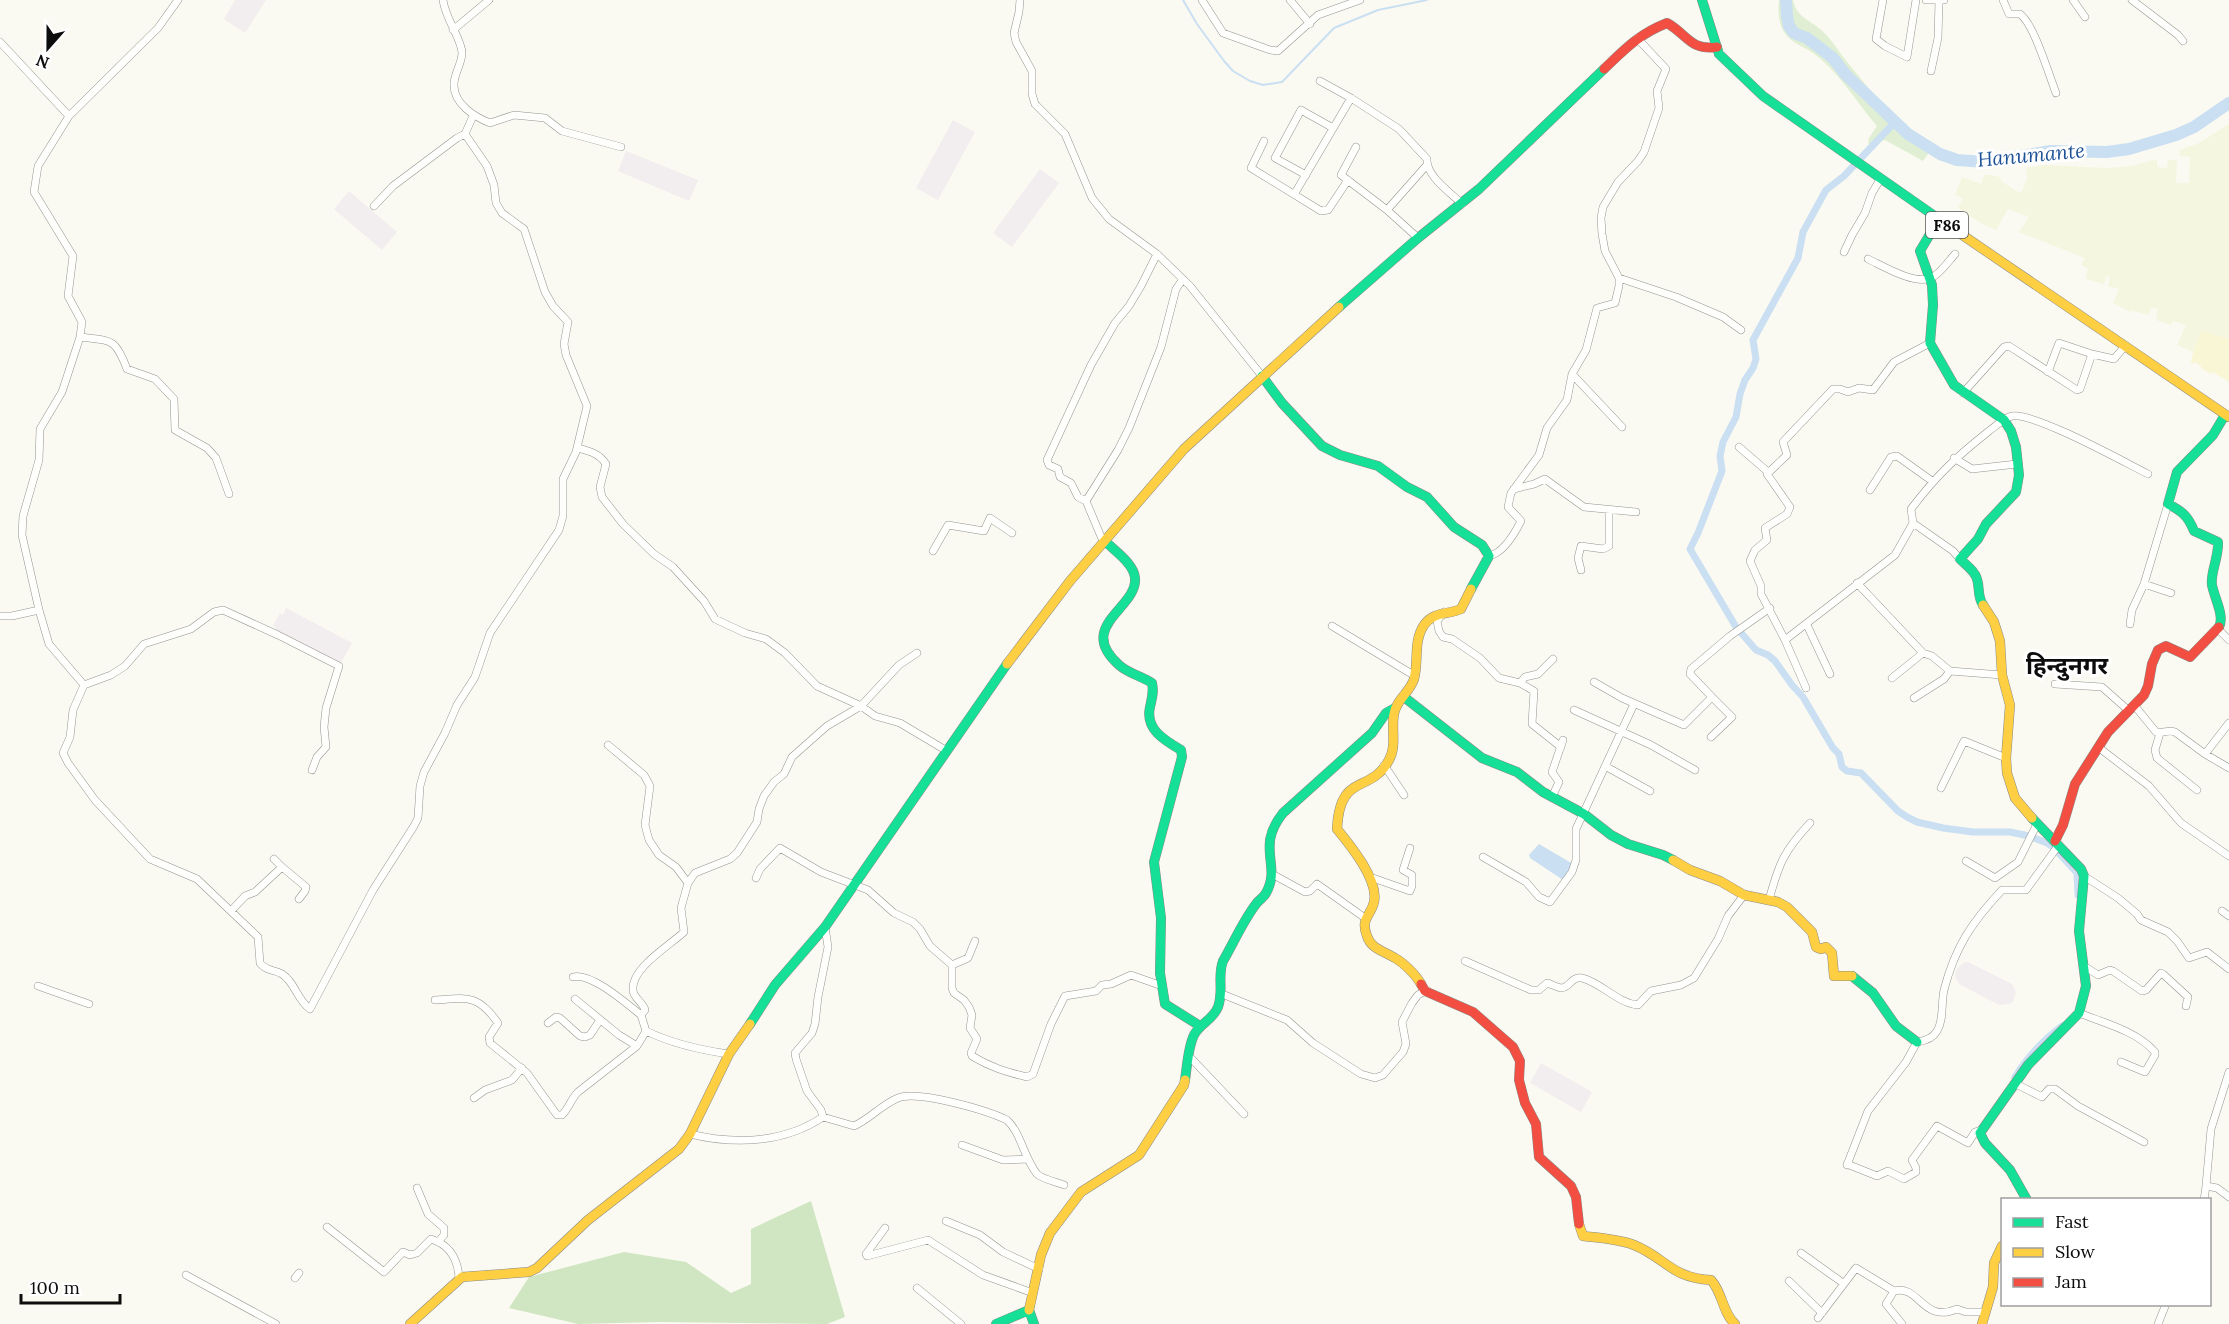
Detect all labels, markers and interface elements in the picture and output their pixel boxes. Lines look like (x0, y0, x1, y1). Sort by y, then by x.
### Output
north arrow (18, 18, 78, 78)
text: N (33, 50, 52, 74)
water label: Hanumante (1976, 137, 2086, 172)
road number: F86 (1926, 212, 1968, 238)
district label: हिन्दुनगर (2026, 650, 2108, 681)
legend (2001, 1198, 2211, 1306)
text: Fast (2055, 1210, 2089, 1233)
text: Slow (2055, 1240, 2095, 1263)
scale bar (21, 1267, 120, 1305)
text: Jam (2054, 1270, 2087, 1293)
text: 100 m (30, 1276, 80, 1299)

